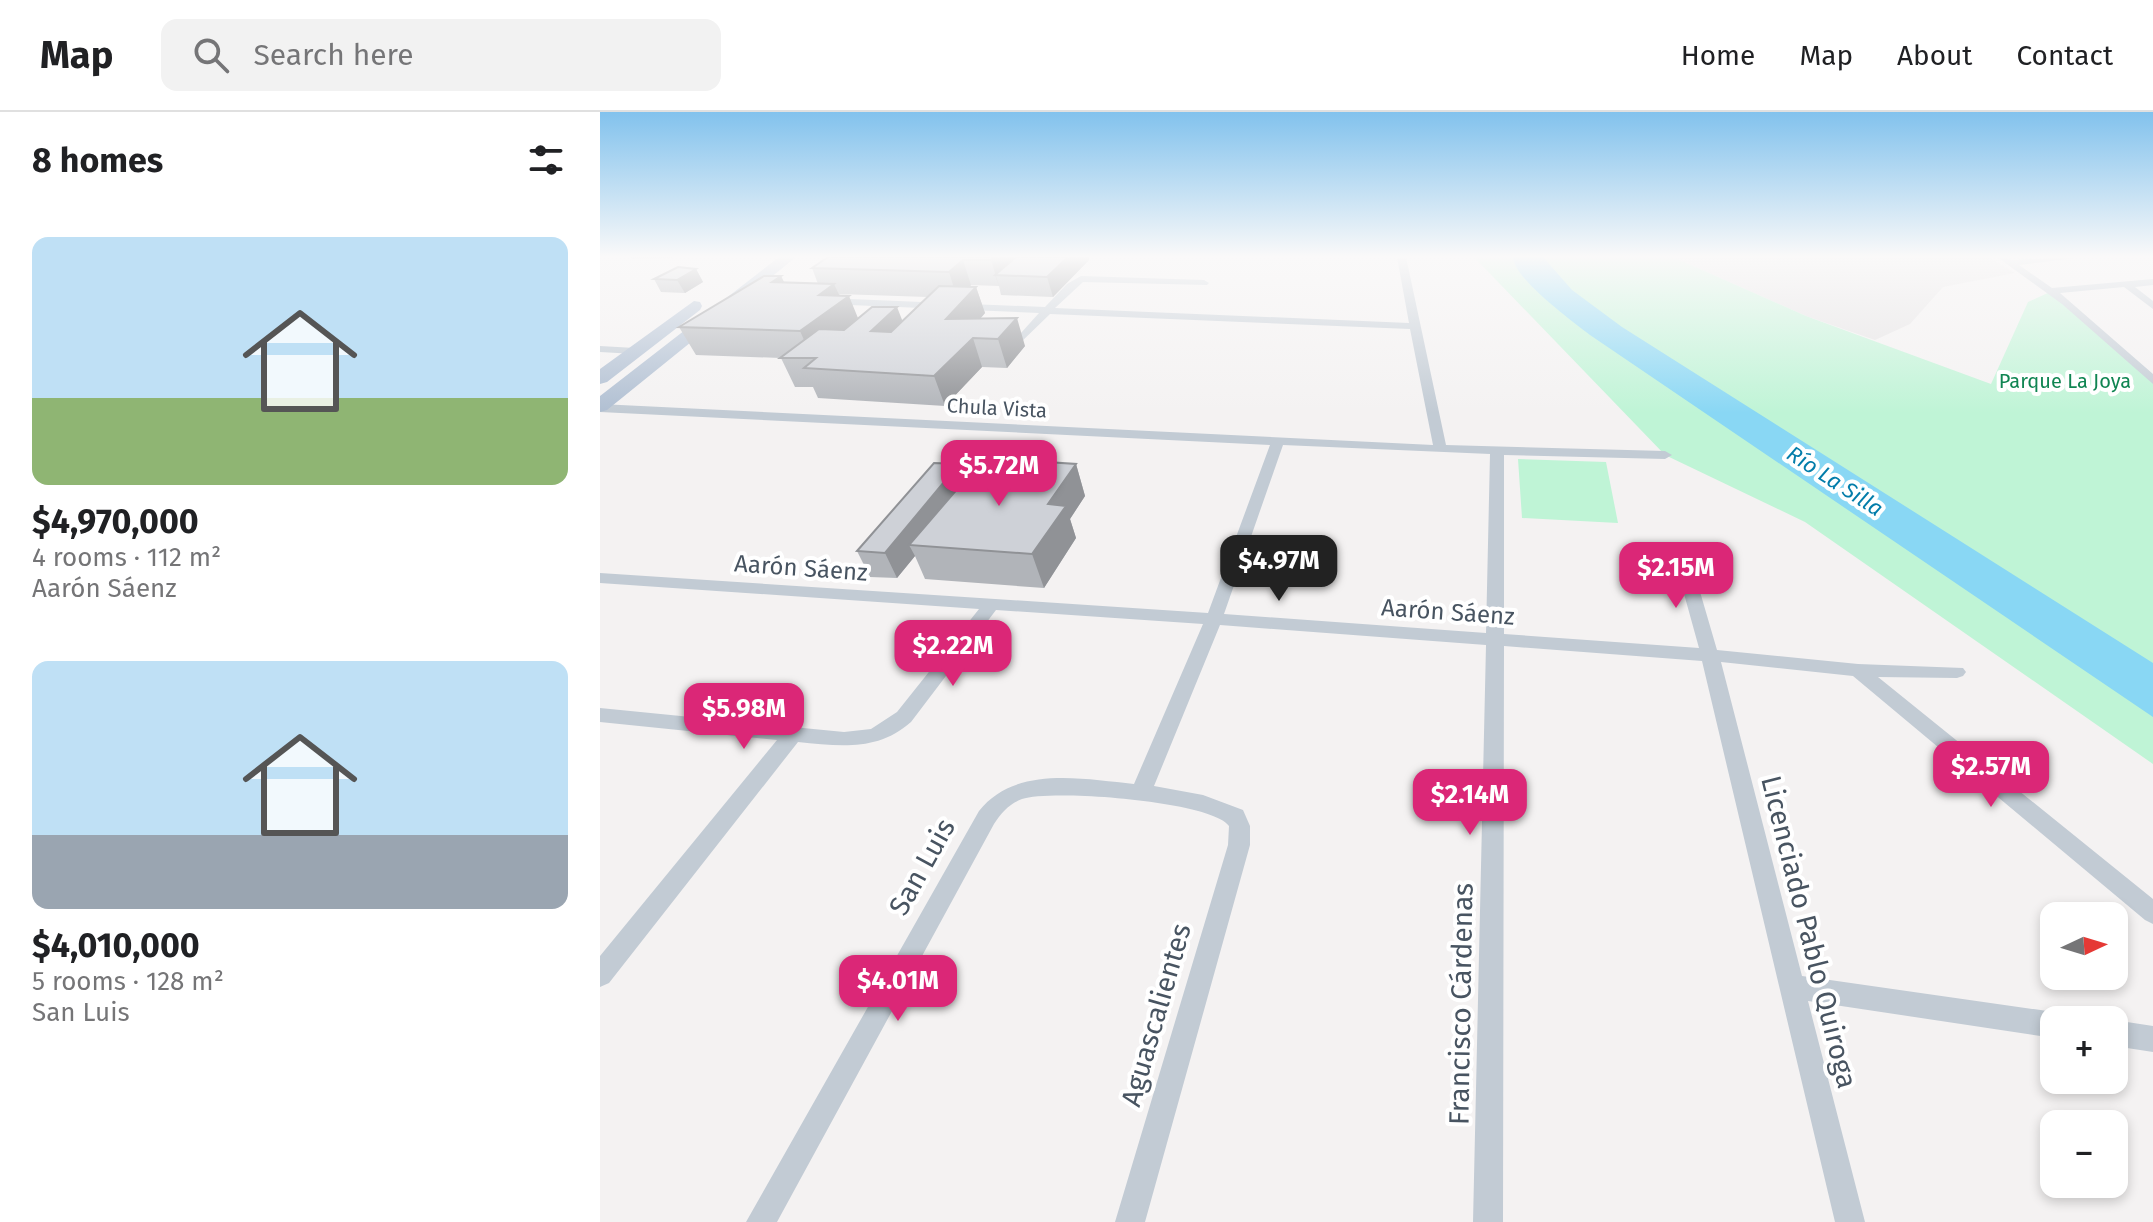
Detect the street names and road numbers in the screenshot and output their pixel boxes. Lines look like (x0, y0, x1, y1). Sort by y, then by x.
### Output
street label: Chula Vista (946, 393, 1048, 423)
street label: Aarón Sáenz (733, 549, 869, 587)
street label: Aarón Sáenz (1380, 593, 1516, 631)
street label: Licenciado Pablo Quiroga (1754, 772, 1864, 1092)
street label: San Luis (882, 813, 962, 921)
street label: Francisco Cárdenas (1442, 883, 1480, 1125)
street label: Aguascalientes (1114, 920, 1198, 1110)

